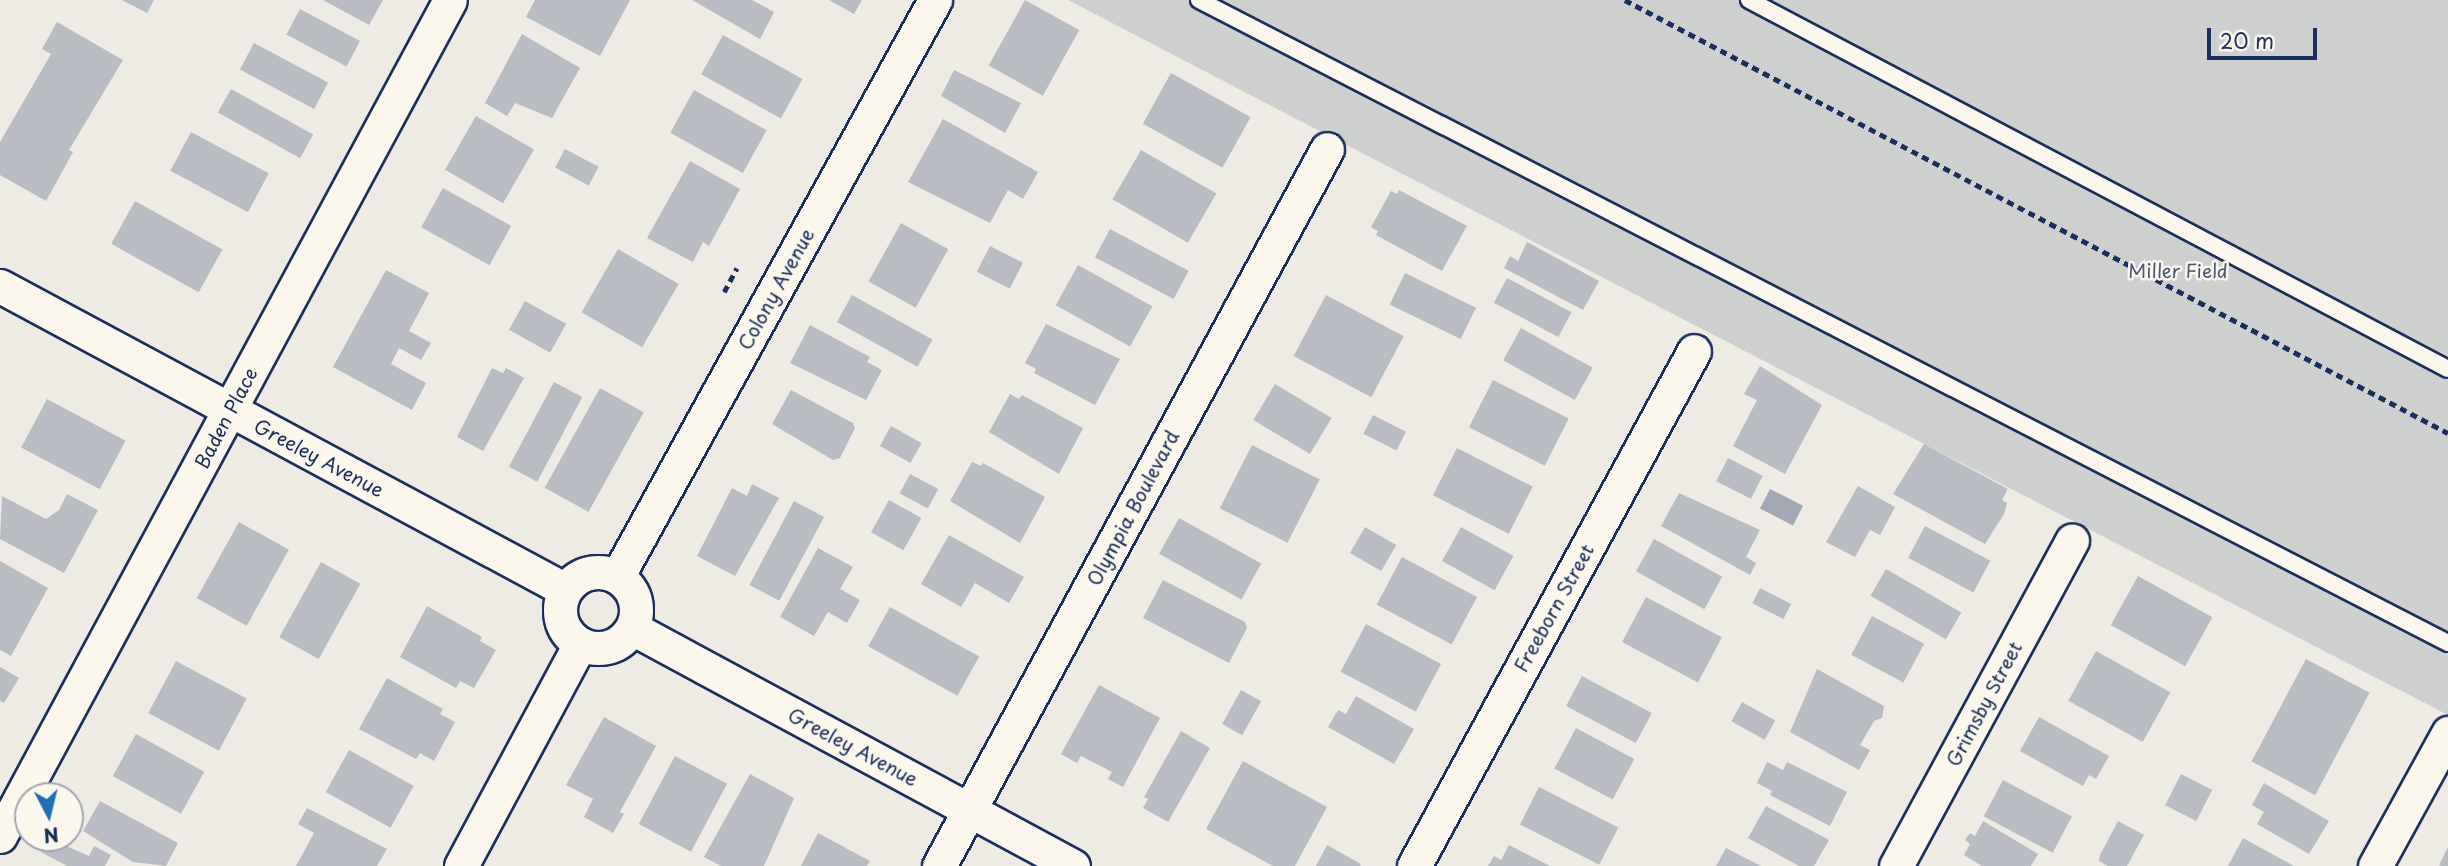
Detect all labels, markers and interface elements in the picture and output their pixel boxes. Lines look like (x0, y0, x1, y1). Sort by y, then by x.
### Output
scale bar (2210, 14, 2320, 58)
text: 20 m (2220, 24, 2274, 56)
street label: Colony Avenue (734, 225, 818, 353)
park label: Miller Field (2127, 260, 2229, 282)
street label: Baden Place (190, 363, 262, 473)
street label: Greeley Avenue (250, 414, 388, 502)
street label: Olympia Boulevard (1082, 426, 1184, 590)
street label: Freeborn Street (1509, 539, 1599, 677)
street label: Grimsby Street (1941, 637, 2027, 771)
street label: Greeley Avenue (784, 703, 922, 791)
north arrow (14, 782, 84, 852)
text: N (42, 821, 60, 851)

